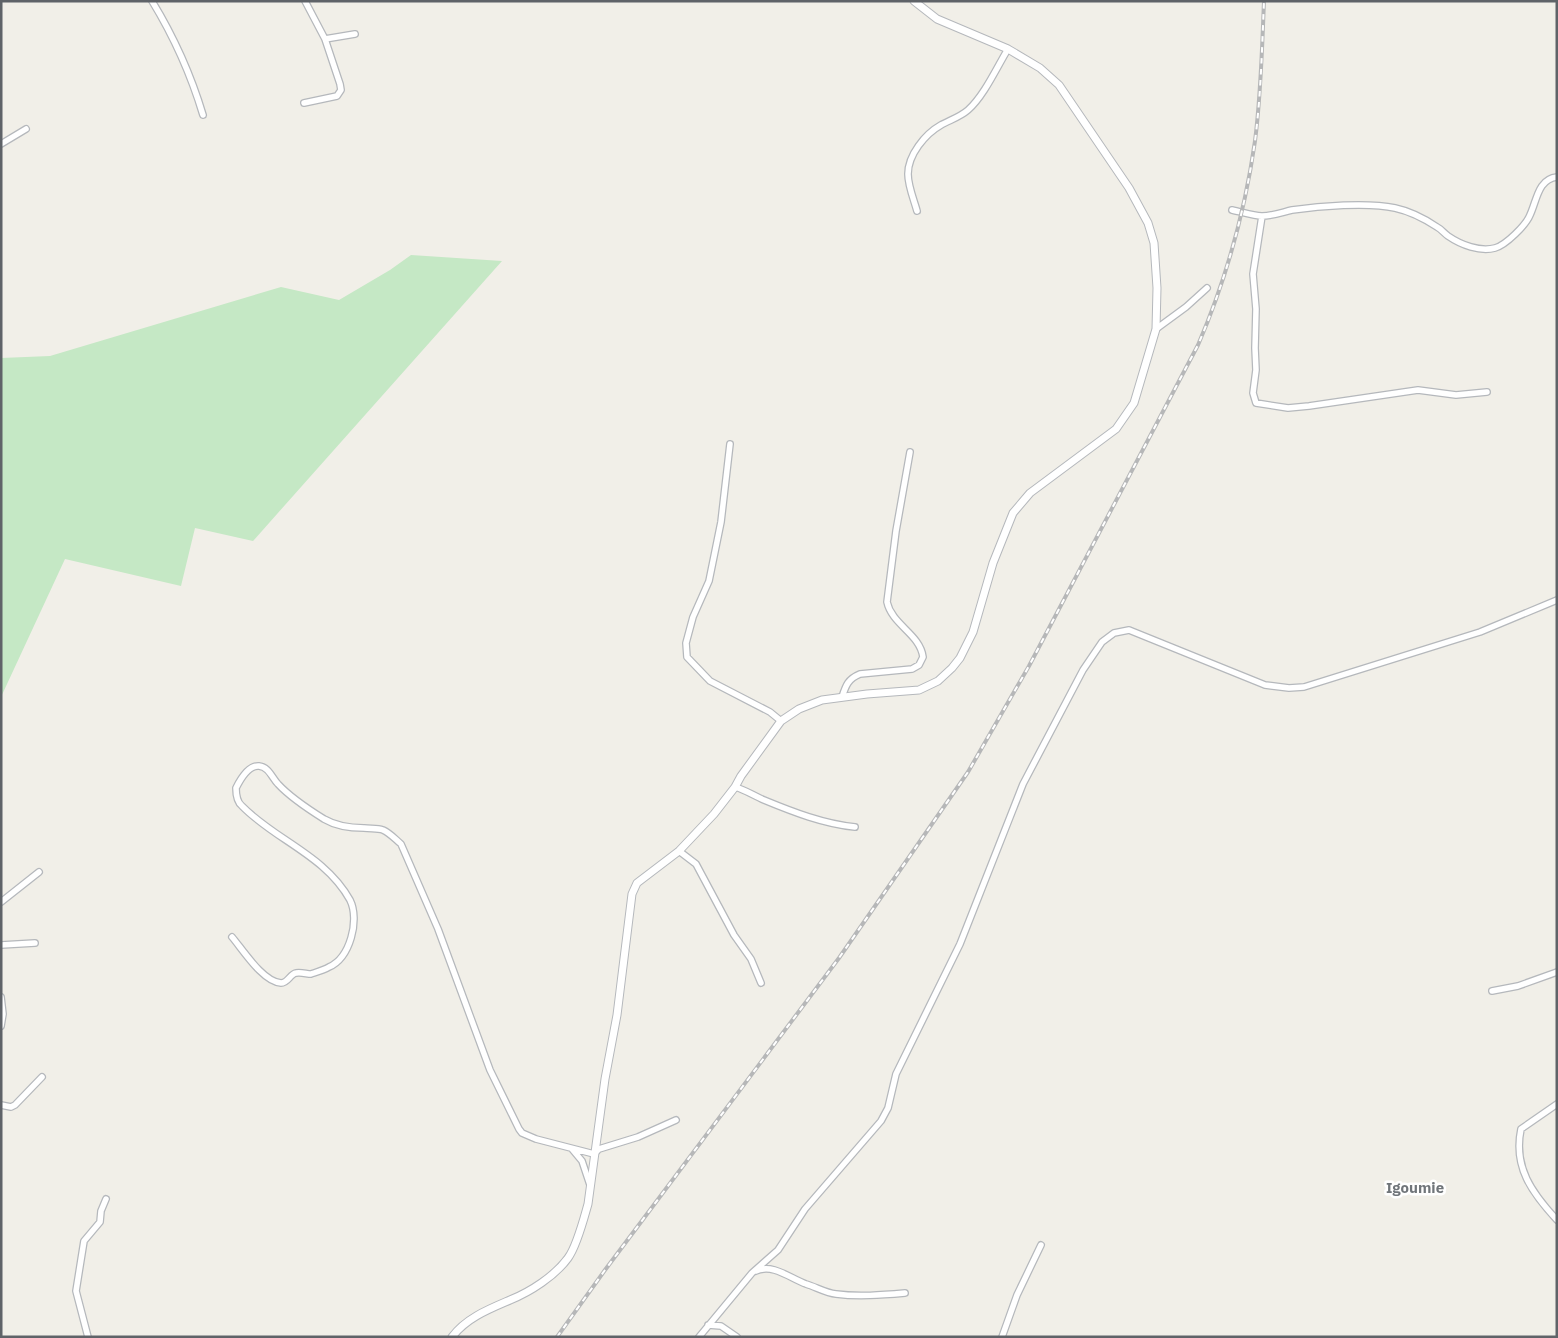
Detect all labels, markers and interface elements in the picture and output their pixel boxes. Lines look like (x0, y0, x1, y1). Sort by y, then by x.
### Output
district label: Igoumie (1386, 1178, 1444, 1197)

